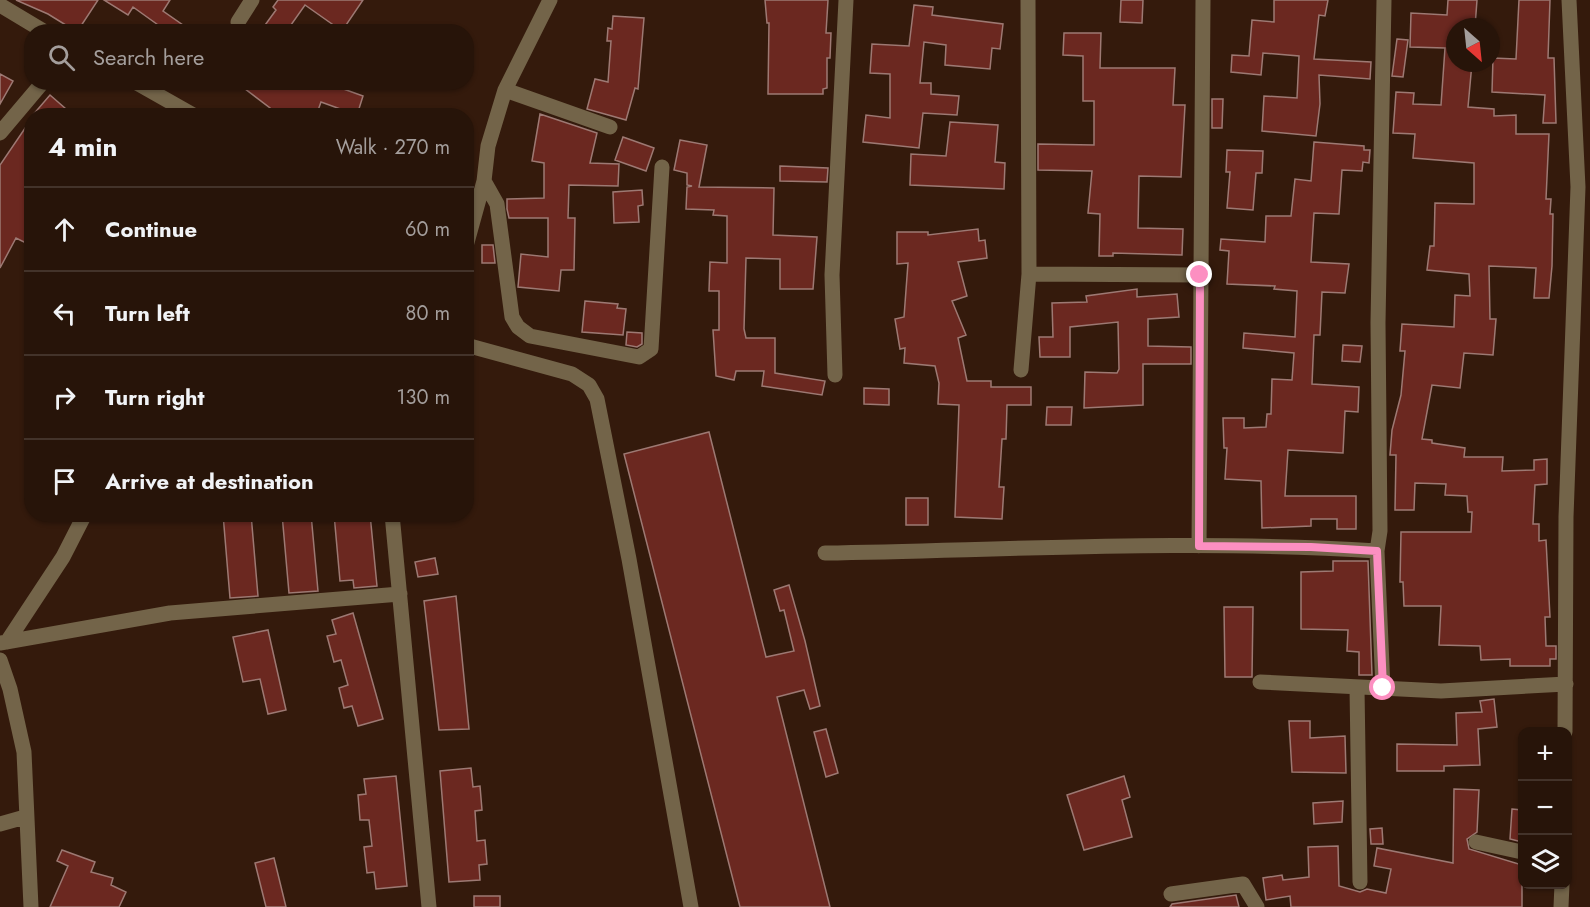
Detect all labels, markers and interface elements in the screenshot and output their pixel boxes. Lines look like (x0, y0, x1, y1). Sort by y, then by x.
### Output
north arrow (1446, 18, 1500, 72)
search box (24, 24, 474, 90)
icon: search (45, 41, 78, 74)
text: Search here (93, 41, 204, 73)
text: 4 min (48, 128, 117, 166)
text: Walk · 270 m (336, 133, 450, 162)
icon: ahead (48, 213, 81, 246)
text: Continue (105, 213, 197, 245)
text: 60 m (405, 215, 450, 244)
route end (1186, 261, 1212, 287)
icon: left (48, 297, 81, 330)
text: Turn left (105, 297, 190, 329)
text: 80 m (405, 299, 450, 328)
icon: right (48, 381, 81, 414)
text: Turn right (105, 381, 205, 413)
text: 130 m (396, 383, 450, 412)
icon: arrive (48, 465, 81, 498)
text: Arrive at destination (105, 465, 314, 497)
route start (1369, 674, 1395, 700)
map controls (1518, 727, 1572, 889)
button: + (1518, 727, 1572, 781)
button: − (1518, 781, 1572, 835)
button: layers (1518, 835, 1572, 889)

